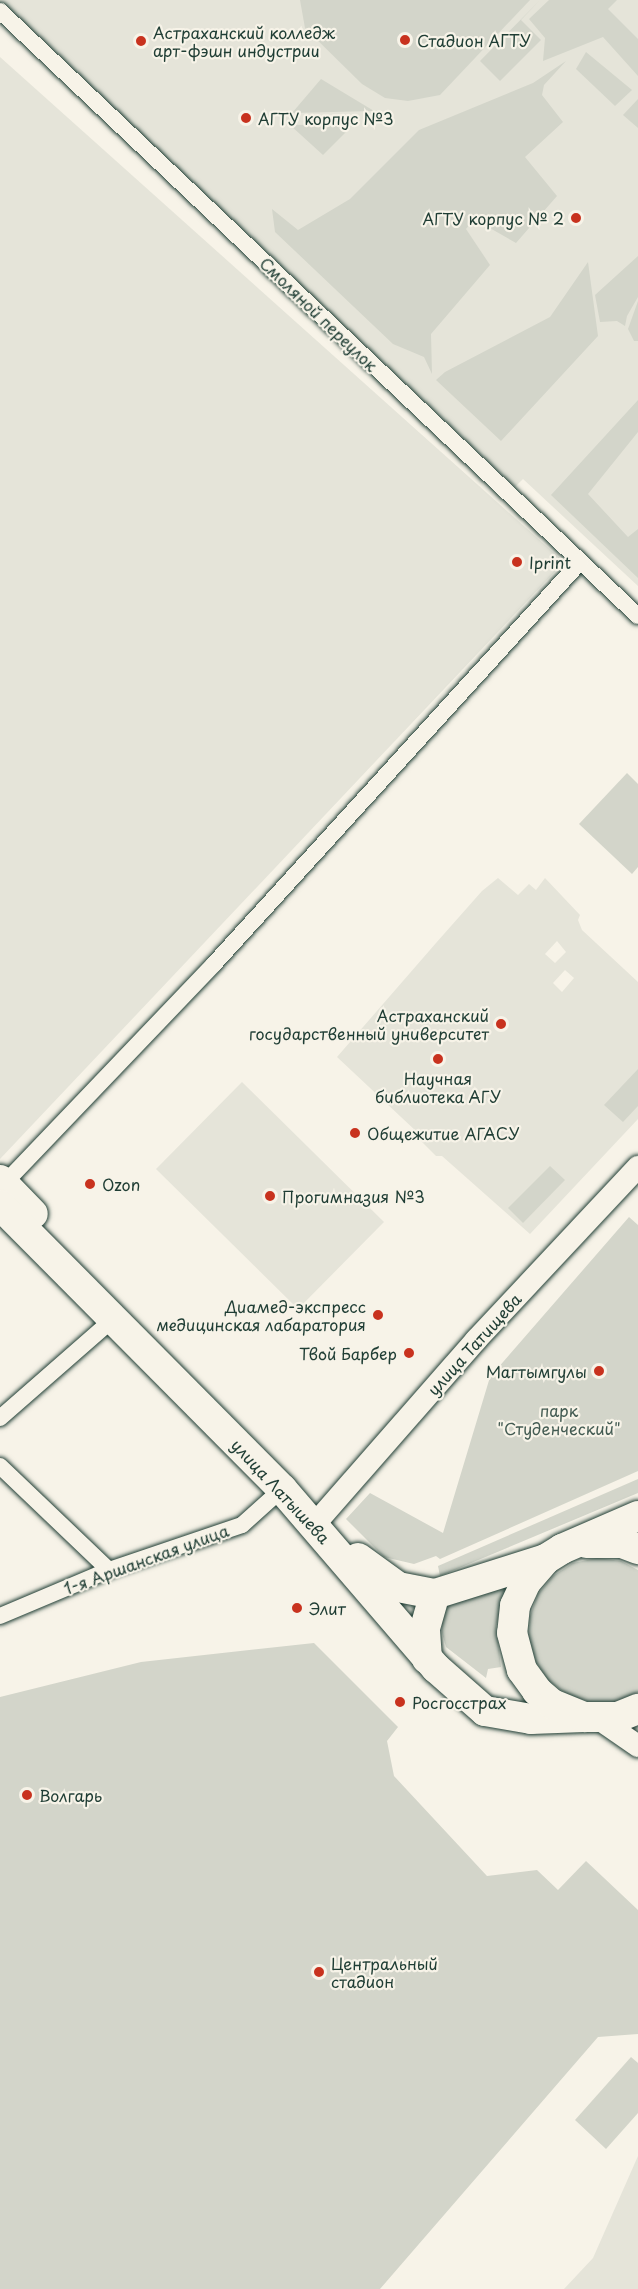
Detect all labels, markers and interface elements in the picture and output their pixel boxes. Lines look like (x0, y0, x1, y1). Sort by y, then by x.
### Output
place label: Астраханский колледж арт-фэшн индустрии (153, 22, 336, 60)
place label: Стадион АГТУ (417, 30, 531, 50)
marker: Стадион АГТУ (398, 33, 412, 47)
marker: Астраханский колледж арт-фэшн индустрии (134, 34, 148, 48)
place label: АГТУ корпус №3 (258, 108, 396, 128)
marker: АГТУ корпус №3 (239, 111, 253, 125)
place label: АГТУ корпус № 2 (420, 208, 564, 228)
marker: АГТУ корпус № 2 (569, 211, 583, 225)
street label: Смоляной переулок (256, 253, 382, 375)
place label: Iprint (529, 552, 571, 572)
marker: Iprint (510, 555, 524, 569)
place label: Астраханский государственный университет (248, 1005, 489, 1043)
marker: Астраханский государственный университет (494, 1017, 508, 1031)
marker: Научная библиотека АГУ (431, 1052, 445, 1066)
place label: Научная библиотека АГУ (374, 1068, 502, 1106)
place label: Общежитие АГАСУ (367, 1123, 519, 1143)
marker: Общежитие АГАСУ (348, 1126, 362, 1140)
place label: Ozon (102, 1174, 140, 1194)
marker: Ozon (83, 1177, 97, 1191)
place label: Прогимназия №3 (282, 1186, 425, 1206)
marker: Прогимназия №3 (263, 1189, 277, 1203)
street label: улица Татищева (423, 1289, 525, 1399)
place label: Диамед-экспресс медицинская лабаратория (156, 1296, 366, 1334)
marker: Диамед-экспресс медицинская лабаратория (371, 1308, 385, 1322)
place label: Твой Барбер (298, 1343, 397, 1363)
marker: Твой Барбер (402, 1346, 416, 1360)
place label: Магтымгулы (486, 1361, 587, 1381)
marker: Магтымгулы (592, 1364, 606, 1378)
park label: парк "Студенческий" (497, 1400, 621, 1438)
street label: улица Латышева (227, 1434, 335, 1548)
street label: 1-я Аршанская улица (61, 1520, 231, 1598)
place label: Элит (309, 1598, 346, 1618)
marker: Элит (290, 1601, 304, 1615)
place label: Росгосстрах (412, 1692, 507, 1712)
marker: Росгосстрах (393, 1695, 407, 1709)
place label: Волгарь (39, 1785, 102, 1805)
marker: Волгарь (20, 1788, 34, 1802)
place label: Центральный стадион (331, 1953, 438, 1991)
marker: Центральный стадион (312, 1965, 326, 1979)

